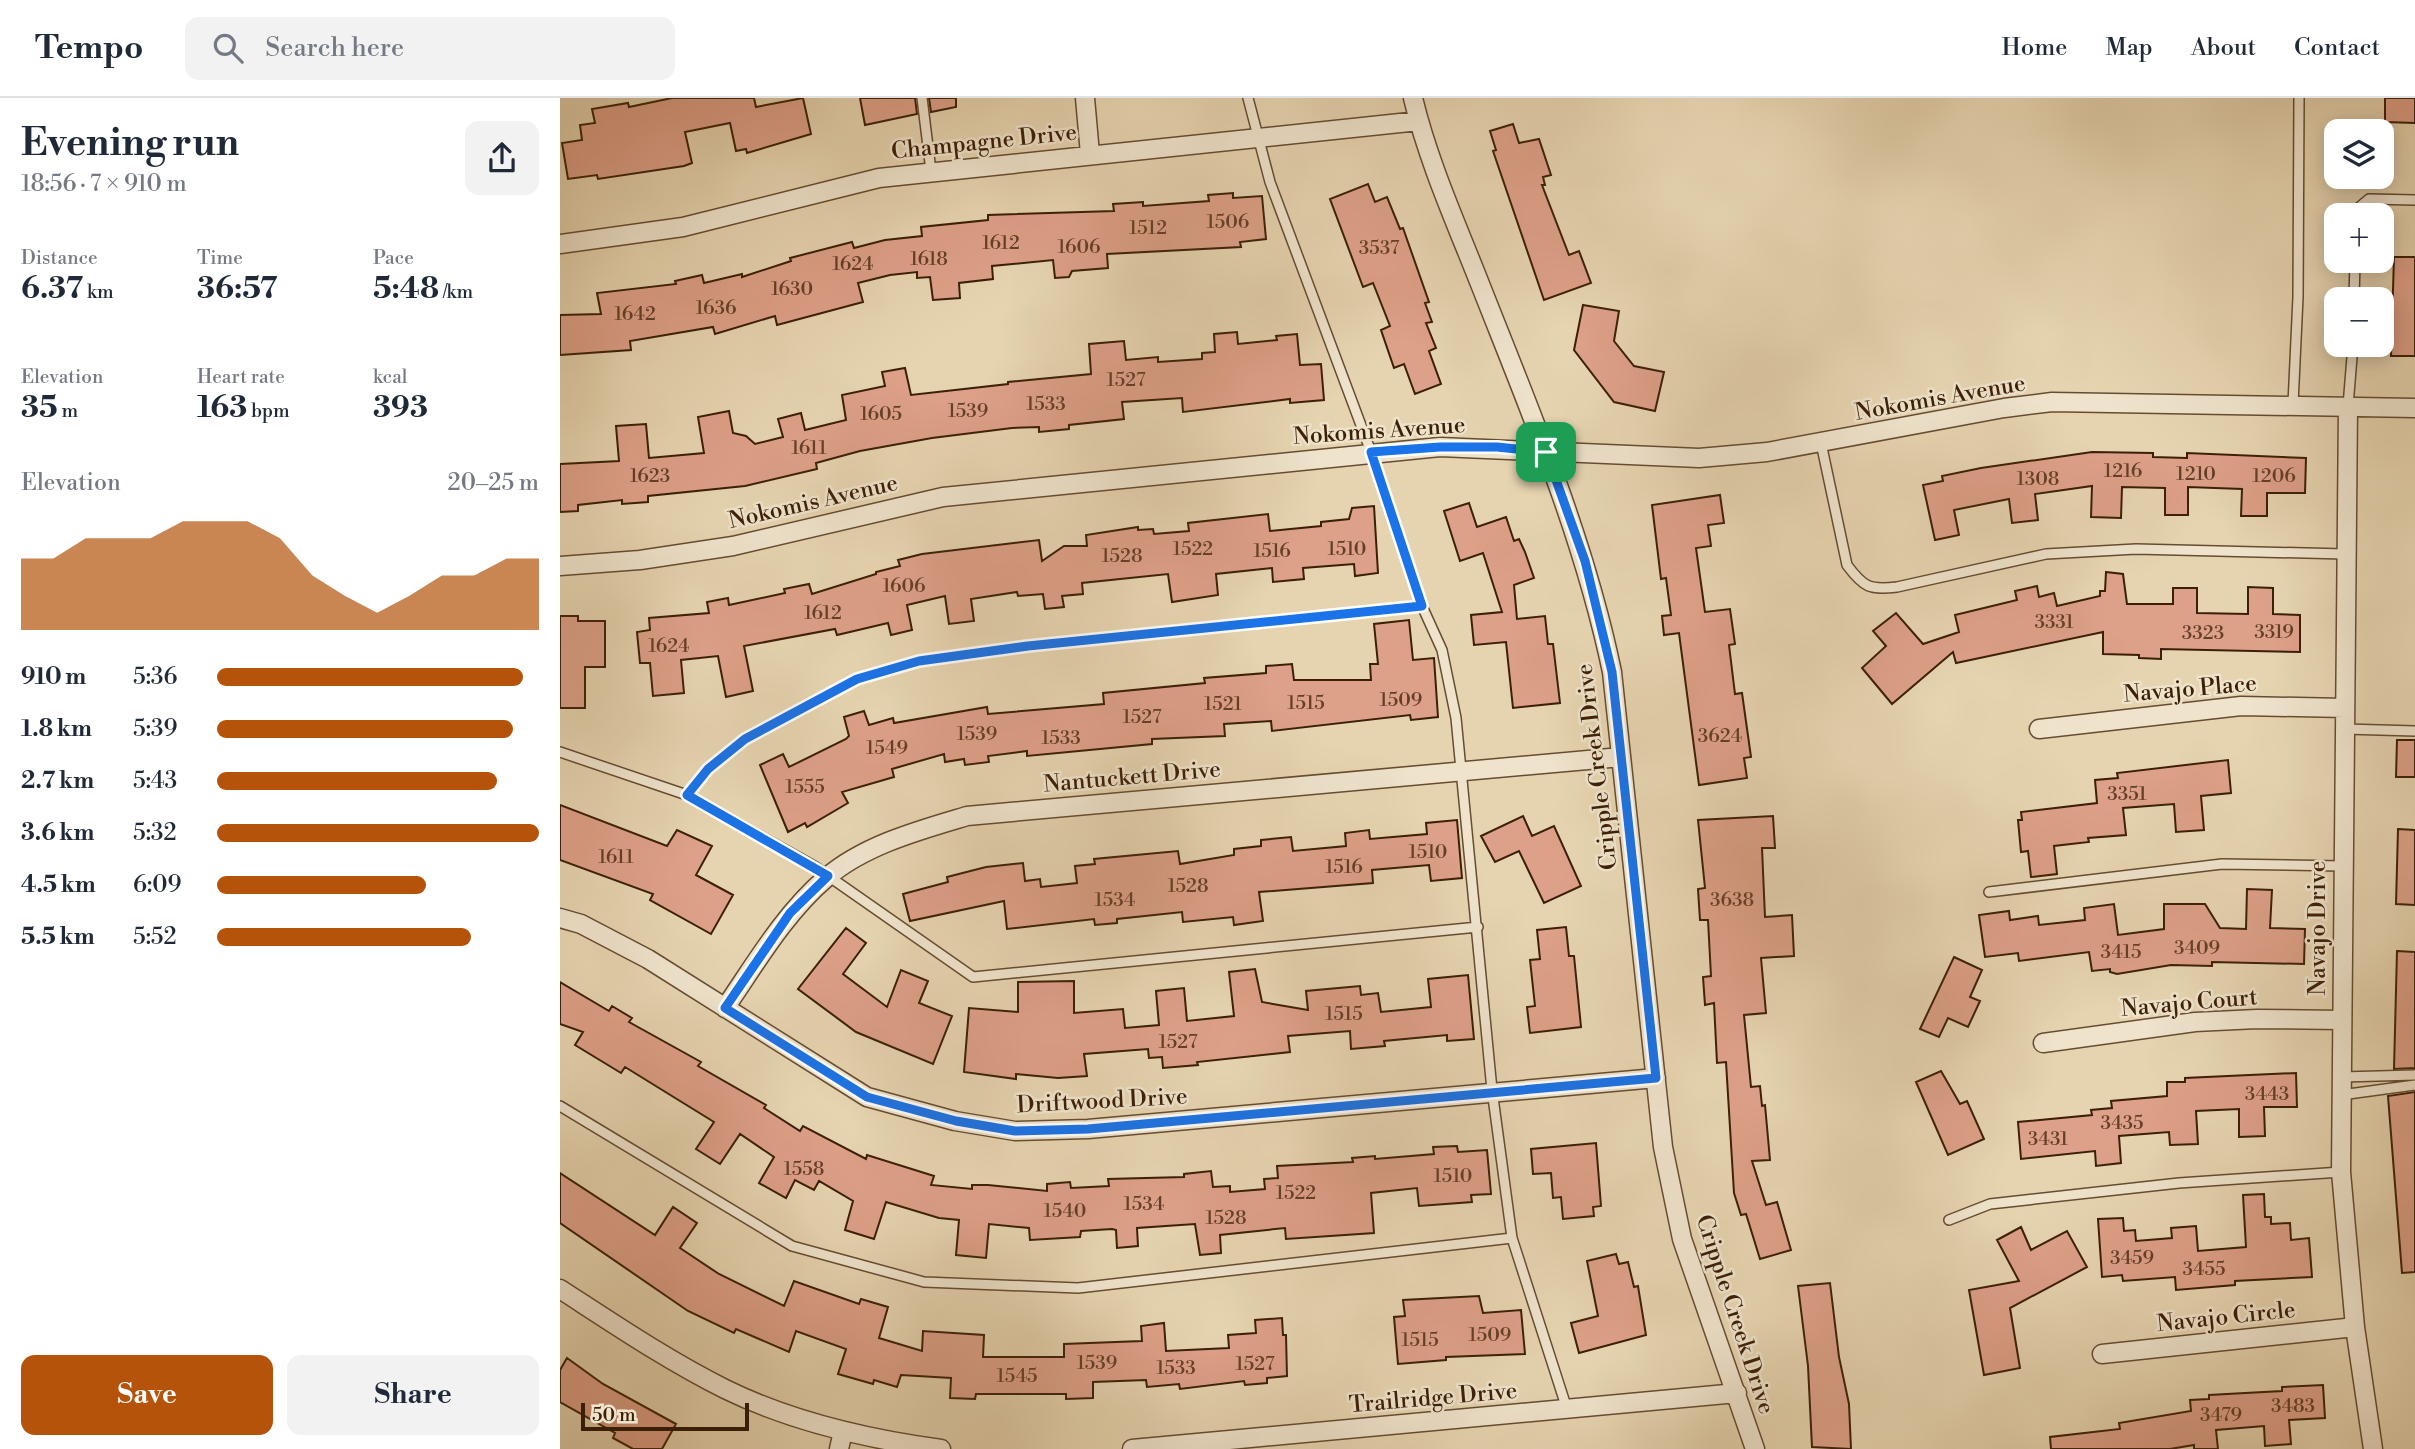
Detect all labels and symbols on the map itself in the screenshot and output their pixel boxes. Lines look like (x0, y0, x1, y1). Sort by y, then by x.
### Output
street label: Champagne Drive (890, 118, 1078, 166)
house number: 1506 (1207, 210, 1249, 234)
house number: 1512 (1129, 216, 1167, 240)
house number: 1612 (982, 231, 1020, 255)
house number: 1606 (1057, 235, 1101, 259)
house number: 3537 (1359, 236, 1400, 260)
house number: 1618 (910, 247, 948, 271)
house number: 1624 (832, 252, 874, 276)
house number: 1630 (771, 277, 813, 301)
house number: 1636 (695, 296, 737, 320)
house number: 1642 (614, 302, 656, 326)
house number: 1527 (1107, 368, 1146, 392)
street label: Nokomis Avenue (1853, 369, 2028, 427)
house number: 1533 (1026, 392, 1066, 416)
house number: 1539 (948, 399, 988, 423)
house number: 1605 (860, 402, 902, 426)
street label: Nokomis Avenue (1292, 411, 1466, 451)
pin (1516, 422, 1576, 482)
house number: 1611 (791, 436, 827, 460)
house number: 1216 (2104, 459, 2142, 483)
house number: 1210 (2176, 462, 2216, 486)
house number: 1623 (630, 464, 670, 488)
house number: 1206 (2252, 464, 2296, 488)
house number: 1308 (2017, 467, 2059, 491)
street label: Nokomis Avenue (726, 469, 901, 535)
house number: 1522 (1173, 537, 1213, 561)
house number: 1510 (1328, 537, 1366, 561)
house number: 1516 (1253, 539, 1291, 563)
house number: 1528 (1101, 544, 1143, 568)
house number: 1606 (882, 574, 926, 598)
house number: 1612 (804, 601, 842, 625)
house number: 3331 (2034, 610, 2074, 634)
house number: 3319 (2254, 620, 2294, 644)
house number: 3323 (2182, 621, 2224, 645)
house number: 1624 (648, 634, 690, 658)
street label: Cripple Creek Drive (1570, 662, 1624, 872)
street label: Navajo Place (2122, 669, 2258, 709)
house number: 1509 (1380, 688, 1422, 712)
house number: 1515 (1287, 691, 1325, 715)
house number: 1521 (1204, 692, 1242, 716)
house number: 1527 (1123, 705, 1162, 729)
house number: 1539 (957, 722, 997, 746)
house number: 3624 (1698, 724, 1742, 748)
house number: 1533 (1041, 726, 1081, 750)
house number: 1549 (866, 736, 908, 760)
street label: Nantuckett Drive (1042, 755, 1222, 799)
house number: 1555 (785, 775, 825, 799)
house number: 3351 (2107, 782, 2147, 806)
house number: 1510 (1409, 840, 1447, 864)
house number: 1611 (598, 845, 634, 869)
house number: 1516 (1325, 855, 1363, 879)
street label: Navajo Drive (2304, 861, 2332, 995)
house number: 1528 (1167, 874, 1209, 898)
house number: 1534 (1095, 888, 1135, 912)
house number: 3638 (1710, 888, 1754, 912)
house number: 3409 (2174, 936, 2220, 960)
house number: 3415 (2101, 940, 2141, 964)
street label: Navajo Court (2120, 983, 2258, 1023)
house number: 1515 (1325, 1002, 1363, 1026)
house number: 1527 (1159, 1030, 1198, 1054)
house number: 3443 (2245, 1082, 2289, 1106)
street label: Driftwood Drive (1016, 1083, 1188, 1119)
house number: 3435 (2100, 1111, 2144, 1135)
house number: 3431 (2028, 1127, 2068, 1151)
house number: 1558 (784, 1157, 824, 1181)
house number: 1510 (1434, 1164, 1472, 1188)
house number: 1522 (1276, 1181, 1316, 1205)
house number: 1534 (1124, 1192, 1164, 1216)
house number: 1540 (1044, 1199, 1086, 1223)
house number: 1528 (1205, 1206, 1247, 1230)
street label: Cripple Creek Drive (1690, 1211, 1780, 1417)
house number: 3459 (2110, 1246, 2154, 1270)
house number: 3455 (2182, 1257, 2226, 1281)
street label: Navajo Circle (2155, 1296, 2297, 1338)
house number: 1509 (1469, 1323, 1511, 1347)
house number: 1515 (1401, 1328, 1439, 1352)
house number: 1539 (1077, 1351, 1117, 1375)
house number: 1527 (1236, 1352, 1275, 1376)
house number: 1533 (1156, 1356, 1196, 1380)
house number: 1545 (997, 1364, 1037, 1388)
street label: Trailridge Drive (1348, 1377, 1518, 1419)
house number: 3483 (2271, 1394, 2315, 1418)
scale bar (581, 1400, 749, 1432)
house number: 3479 (2200, 1403, 2242, 1427)

